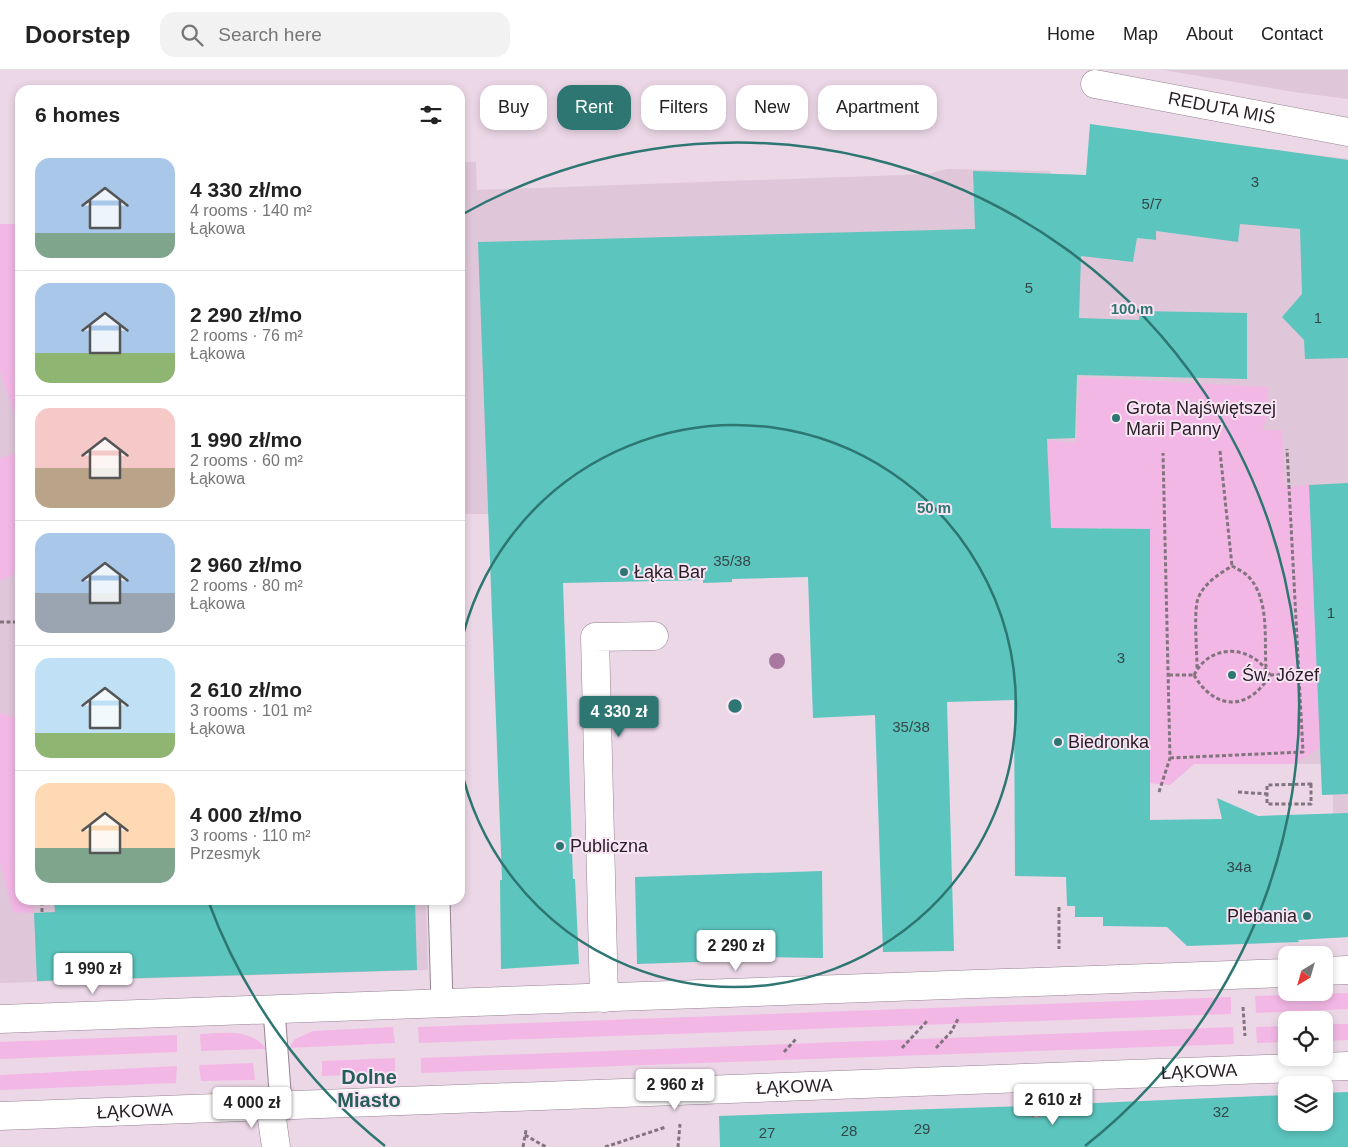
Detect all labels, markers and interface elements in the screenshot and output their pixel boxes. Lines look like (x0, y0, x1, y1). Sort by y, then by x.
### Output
search box (160, 12, 510, 57)
text: Doorstep (25, 21, 130, 48)
icon: search (178, 21, 206, 49)
text: Search here (218, 24, 322, 45)
text: Home (1047, 24, 1095, 44)
text: Map (1123, 24, 1158, 44)
text: About (1186, 24, 1233, 44)
text: Contact (1261, 24, 1323, 44)
chip: Buy (480, 85, 547, 130)
chip: Rent (557, 85, 631, 130)
chip: Filters (641, 85, 726, 130)
chip: New (736, 85, 808, 130)
chip: Apartment (818, 85, 937, 130)
street label: REDUTA MIŚ (1166, 88, 1277, 128)
icon: filters (417, 101, 445, 129)
text: 6 homes (35, 103, 120, 126)
house number: 3 (1251, 173, 1259, 190)
icon: home (75, 178, 135, 238)
text: 4 330 zł/mo (190, 178, 302, 201)
house number: 5/7 (1142, 195, 1162, 212)
text: 4 rooms · 140 m² (190, 202, 312, 219)
text: Łąkowa (190, 220, 245, 237)
house number: 5 (1025, 279, 1033, 296)
text: 100 m (1111, 300, 1153, 317)
icon: home (75, 303, 135, 363)
text: 2 290 zł/mo (190, 303, 302, 326)
house number: 1 (1314, 309, 1322, 326)
text: 2 rooms · 76 m² (190, 327, 303, 344)
text: Łąkowa (190, 345, 245, 362)
place label: Grota Najświętszej Marii Panny (1126, 398, 1276, 439)
marker: Grota Najświętszej Marii Panny (1110, 412, 1122, 424)
icon: home (75, 428, 135, 488)
text: 1 990 zł/mo (190, 428, 302, 451)
text: 2 rooms · 60 m² (190, 452, 303, 469)
text: Łąkowa (190, 470, 245, 487)
text: 50 m (917, 499, 951, 516)
house number: 35/38 (713, 552, 751, 569)
icon: home (75, 553, 135, 613)
text: 2 960 zł/mo (190, 553, 302, 576)
place label: Łąka Bar (634, 562, 706, 582)
marker: Łąka Bar (618, 566, 630, 578)
text: 2 rooms · 80 m² (190, 577, 303, 594)
text: Łąkowa (190, 595, 245, 612)
house number: 1 (1327, 604, 1335, 621)
house number: 3 (1117, 649, 1125, 666)
place label: Św. Józef (1242, 664, 1320, 685)
marker: Św. Józef (1226, 669, 1238, 681)
icon: home (75, 678, 135, 738)
text: 2 610 zł/mo (190, 678, 302, 701)
pin: 4 330 zł (567, 696, 671, 738)
centre of rings (726, 697, 744, 715)
text: 3 rooms · 101 m² (190, 702, 312, 719)
text: 4 330 zł (591, 703, 647, 720)
house number: 35/38 (892, 718, 930, 735)
text: Łąkowa (190, 720, 245, 737)
place label: Biedronka (1068, 732, 1150, 752)
marker: Biedronka (1052, 736, 1064, 748)
icon: home (75, 803, 135, 863)
text: 4 000 zł/mo (190, 803, 302, 826)
text: 3 rooms · 110 m² (190, 827, 311, 844)
place label: Publiczna (570, 836, 649, 856)
marker: Publiczna (554, 840, 566, 852)
text: Przesmyk (190, 845, 260, 862)
house number: 34a (1226, 858, 1252, 875)
place label: Plebania (1227, 906, 1298, 926)
marker: Plebania (1301, 910, 1313, 922)
pin: 2 290 zł (684, 930, 788, 972)
text: 2 290 zł (708, 937, 764, 954)
north arrow (1278, 946, 1332, 1001)
map controls (1278, 946, 1333, 1131)
pin: 1 990 zł (41, 952, 145, 995)
text: 1 990 zł (65, 960, 121, 977)
button: locate (1278, 1011, 1333, 1066)
street label: ŁĄKOWA (1161, 1060, 1238, 1083)
district label: Dolne Miasto (337, 1066, 401, 1111)
pin: 2 960 zł (623, 1068, 727, 1111)
street label: ŁĄKOWA (756, 1075, 833, 1098)
text: 2 960 zł (647, 1076, 703, 1093)
button: layers (1278, 1076, 1333, 1131)
pin: 2 610 zł (1001, 1084, 1105, 1126)
pin: 4 000 zł (200, 1086, 304, 1129)
text: 2 610 zł (1025, 1091, 1081, 1108)
text: 4 000 zł (224, 1094, 280, 1111)
street label: ŁĄKOWA (96, 1100, 173, 1122)
house number: 32 (1213, 1103, 1229, 1120)
house number: 29 (914, 1120, 930, 1137)
house number: 28 (841, 1122, 857, 1139)
house number: 27 (759, 1124, 775, 1141)

